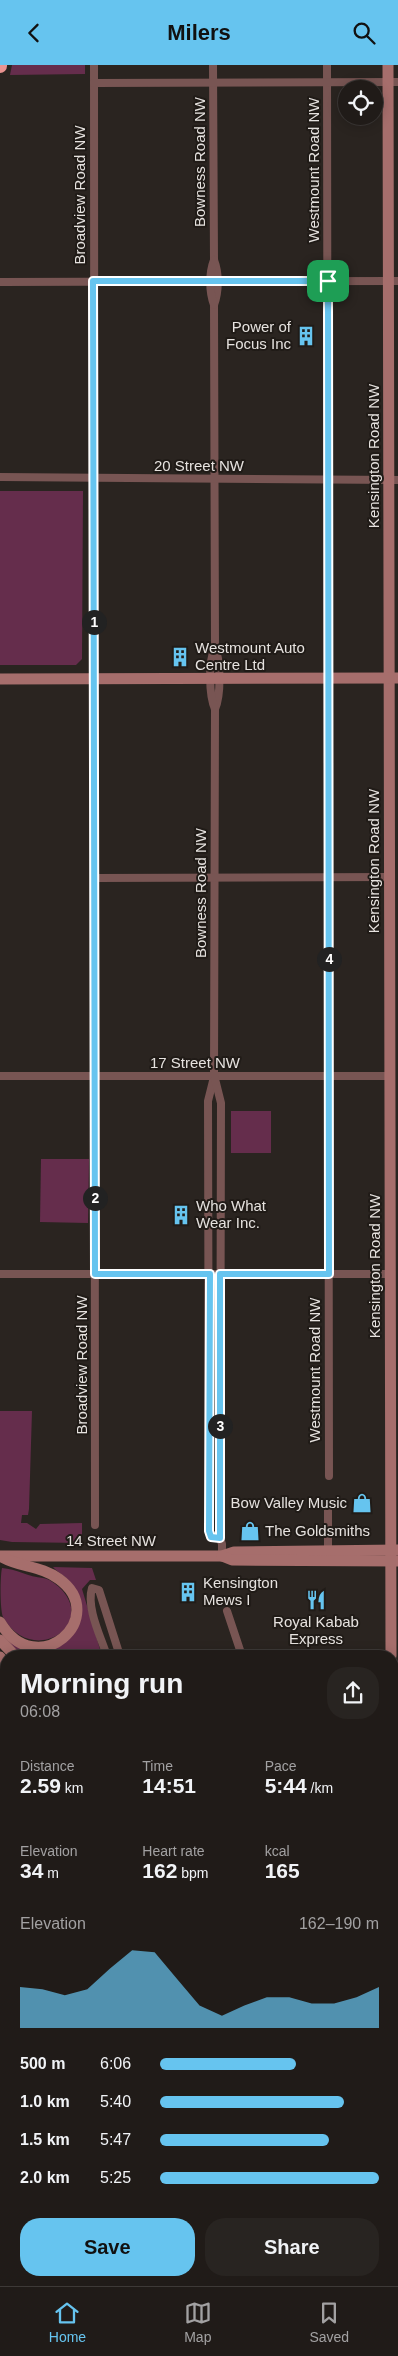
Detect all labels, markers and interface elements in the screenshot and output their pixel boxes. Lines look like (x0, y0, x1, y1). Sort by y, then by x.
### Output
icon: back (20, 19, 48, 47)
icon: search (350, 19, 378, 47)
text: Milers (167, 20, 231, 45)
map controls (338, 80, 383, 125)
button: locate (338, 80, 383, 125)
street label: Bowness Road NW (191, 96, 208, 227)
street label: Westmount Road NW (305, 97, 322, 242)
street label: Broadview Road NW (71, 125, 88, 265)
pin (307, 260, 349, 302)
icon: arrive (314, 267, 342, 295)
place label: Power of Focus Inc (226, 318, 292, 352)
building icon: Power of Focus Inc (295, 325, 317, 347)
street label: Kensington Road NW (365, 383, 382, 528)
street label: 20 Street NW (154, 457, 245, 474)
pin: 1 (82, 609, 106, 635)
text: 1 (91, 614, 98, 630)
place label: Westmount Auto Centre Ltd (195, 639, 305, 673)
building icon: Westmount Auto Centre Ltd (169, 646, 191, 668)
street label: Kensington Road NW (365, 788, 382, 933)
street label: Bowness Road NW (192, 827, 209, 958)
pin: 4 (316, 947, 342, 971)
text: 4 (326, 951, 333, 967)
street label: 17 Street NW (150, 1054, 241, 1071)
pin: 2 (82, 1185, 108, 1211)
text: 2 (92, 1190, 99, 1206)
street label: Kensington Road NW (366, 1193, 383, 1338)
place label: Who What Wear Inc. (196, 1197, 267, 1231)
building icon: Who What Wear Inc. (170, 1204, 192, 1226)
street label: Broadview Road NW (73, 1295, 90, 1435)
street label: Westmount Road NW (306, 1297, 323, 1442)
pin: 3 (208, 1413, 232, 1439)
text: 3 (217, 1418, 224, 1434)
shop icon: Bow Valley Music (351, 1492, 373, 1514)
place label: Bow Valley Music (231, 1494, 347, 1511)
shop icon: The Goldsmiths (239, 1520, 261, 1542)
place label: The Goldsmiths (265, 1522, 370, 1539)
street label: 14 Street NW (66, 1532, 157, 1549)
place label: Kensington Mews I (203, 1574, 278, 1608)
building icon: Kensington Mews I (177, 1581, 199, 1603)
restaurant icon: Royal Kabab Express (305, 1589, 327, 1611)
place label: Royal Kabab Express (273, 1613, 359, 1647)
button: share (327, 1667, 379, 1719)
text: Morning run (20, 1668, 183, 1699)
text: 06:08 (20, 1703, 60, 1720)
text: Distance (20, 1758, 74, 1774)
text: Time (142, 1758, 173, 1774)
text: Pace (265, 1758, 297, 1774)
text: 2.59 (20, 1774, 61, 1797)
text: 14:51 (142, 1774, 196, 1797)
text: 5:44 (265, 1774, 307, 1797)
text: km (61, 1780, 83, 1796)
text: /km (307, 1780, 333, 1796)
text: Elevation (20, 1843, 78, 1859)
text: Heart rate (142, 1843, 205, 1859)
text: kcal (265, 1843, 290, 1859)
text: 34 (20, 1859, 43, 1882)
text: 162 (142, 1859, 177, 1882)
text: 165 (265, 1859, 300, 1882)
text: m (43, 1865, 59, 1881)
text: bpm (177, 1865, 209, 1881)
text: Elevation (20, 1915, 86, 1932)
text: 162–190 m (299, 1915, 379, 1932)
text: 500 m (20, 2055, 65, 2072)
text: 6:06 (100, 2055, 131, 2072)
text: 1.0 km (20, 2093, 70, 2110)
text: 5:40 (100, 2093, 131, 2110)
text: 1.5 km (20, 2131, 70, 2148)
text: 5:47 (100, 2131, 131, 2148)
text: 2.0 km (20, 2169, 70, 2186)
text: 5:25 (100, 2169, 131, 2186)
button: Save (20, 2218, 195, 2276)
button: Share (205, 2218, 379, 2276)
tab: Home (49, 2299, 86, 2345)
tab: Map (184, 2299, 212, 2345)
tab: Saved (309, 2299, 349, 2345)

